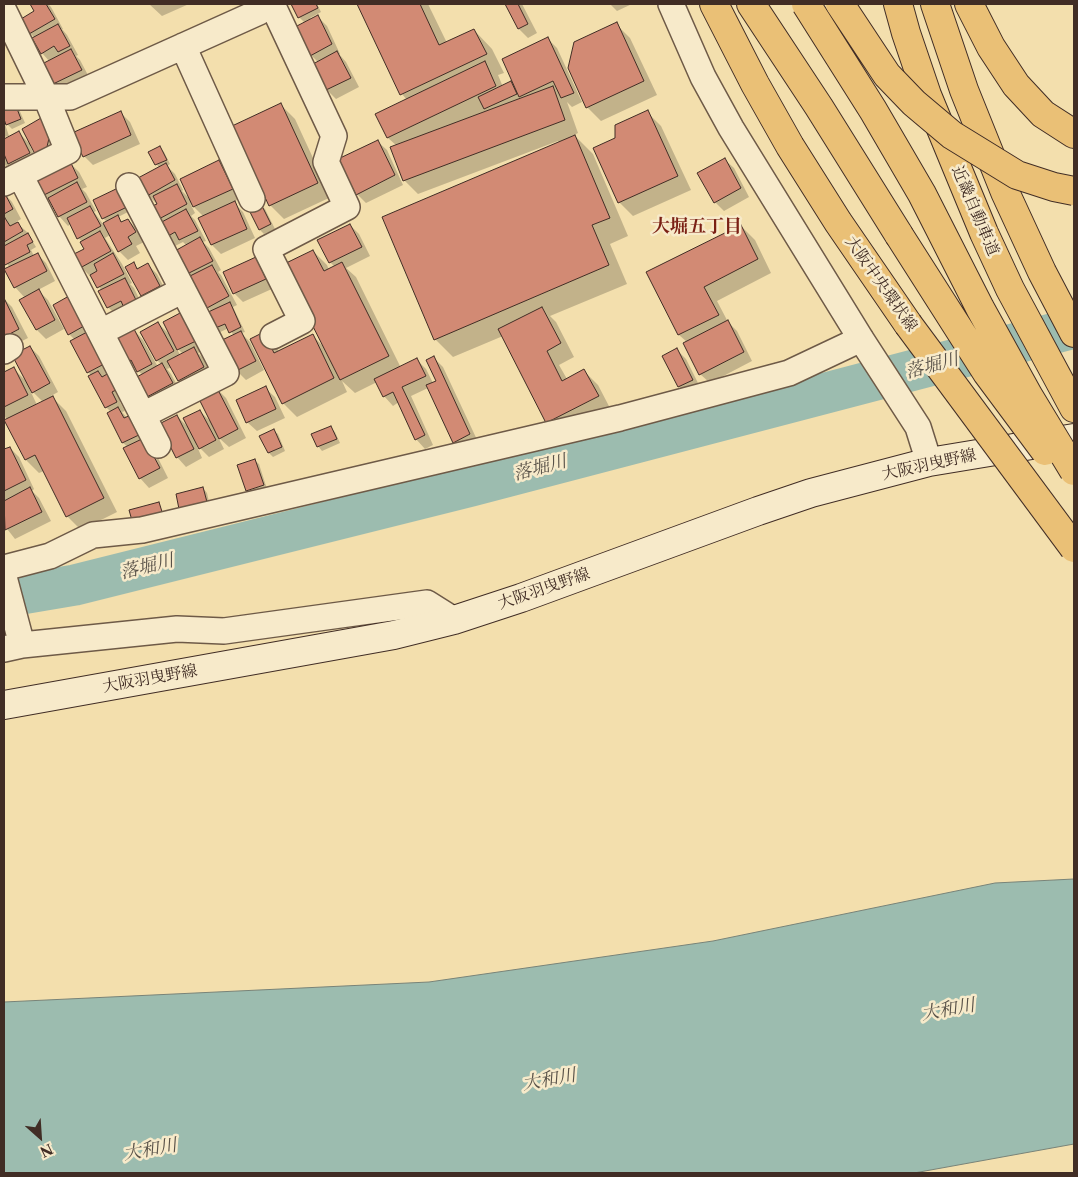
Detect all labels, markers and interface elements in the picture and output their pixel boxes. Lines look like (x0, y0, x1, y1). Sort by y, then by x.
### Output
street label: 近畿自動車道 (947, 163, 1003, 259)
district label: 大堀五丁目 (652, 216, 742, 238)
street label: 大阪中央環状線 (841, 233, 921, 335)
water label: 落堀川 (903, 349, 961, 383)
street label: 大阪羽曳野線 (880, 446, 978, 484)
water label: 落堀川 (511, 451, 569, 485)
water label: 落堀川 (118, 550, 176, 584)
street label: 大阪羽曳野線 (495, 564, 593, 614)
street label: 大阪羽曳野線 (101, 661, 199, 697)
water label: 大和川 (920, 995, 976, 1025)
water label: 大和川 (521, 1065, 577, 1095)
north arrow (15, 1112, 65, 1162)
water label: 大和川 (122, 1135, 178, 1165)
text: N (37, 1140, 56, 1161)

